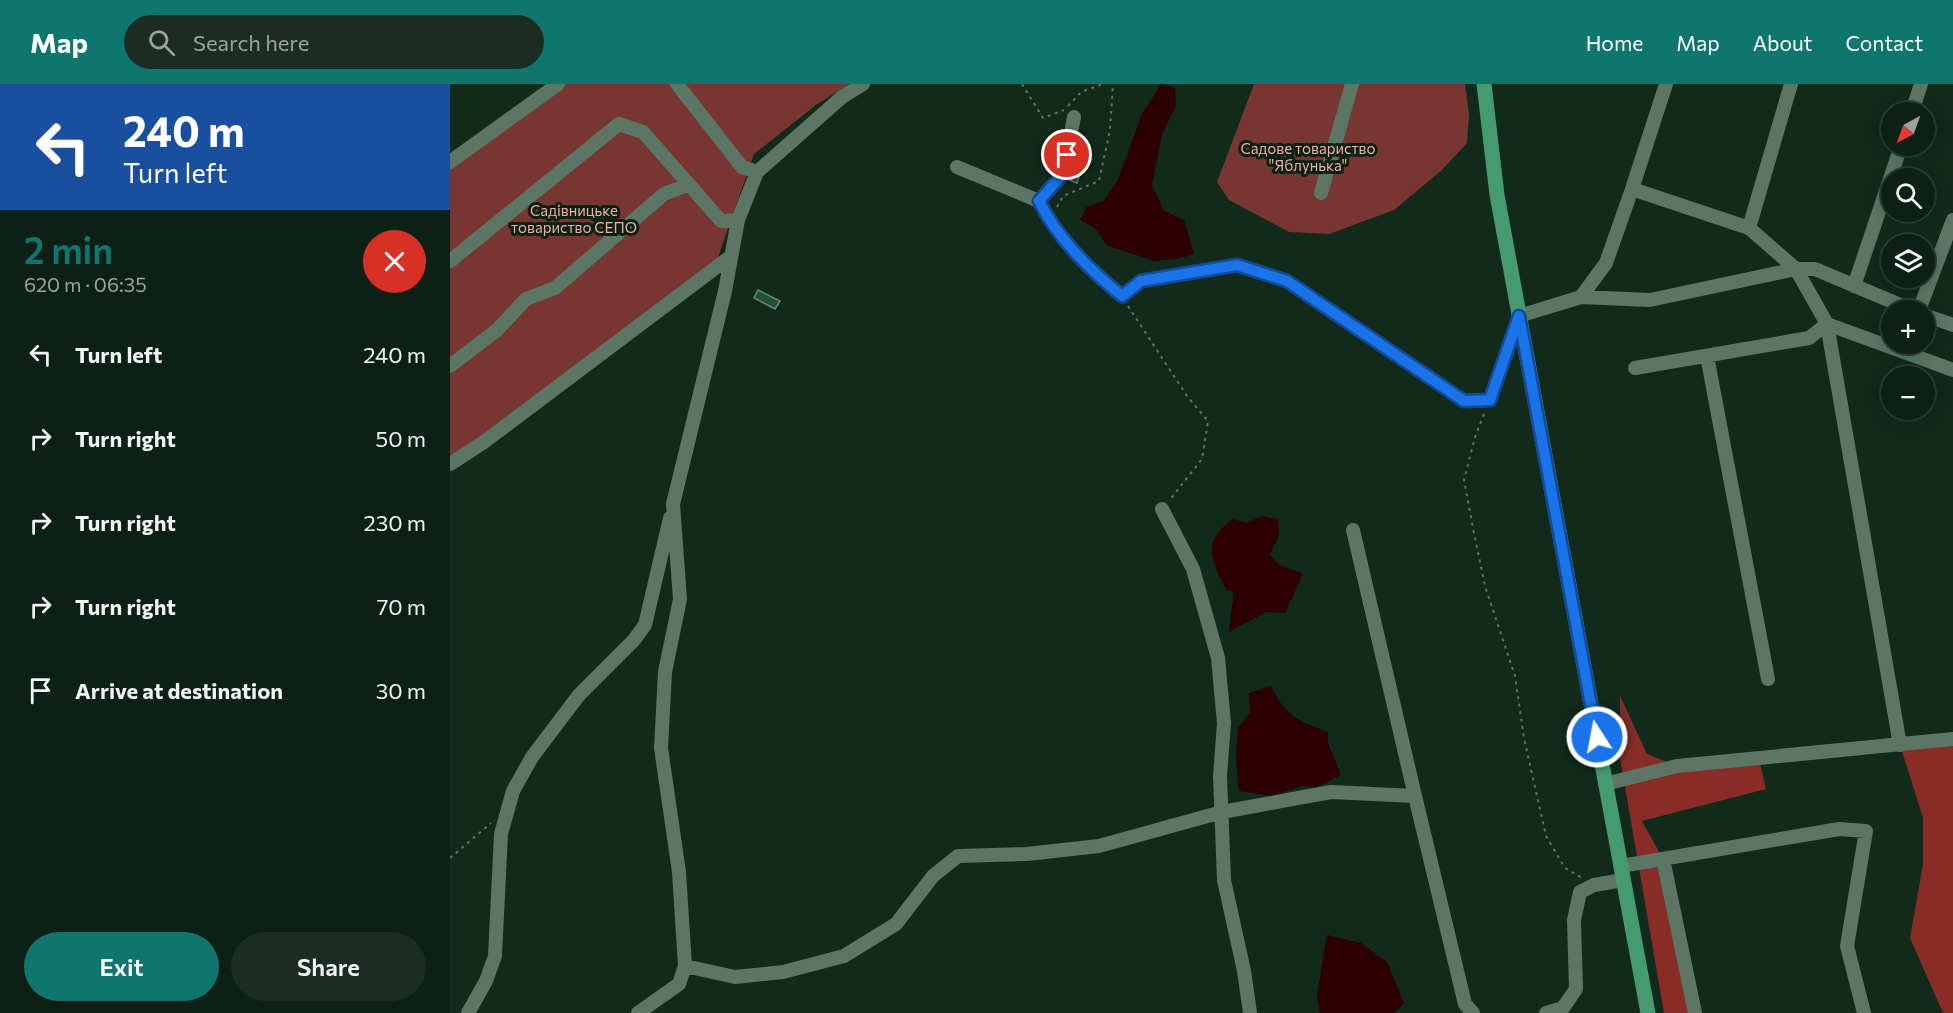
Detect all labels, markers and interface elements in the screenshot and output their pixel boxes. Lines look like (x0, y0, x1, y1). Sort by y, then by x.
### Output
search box (124, 15, 544, 69)
text: Map (30, 25, 88, 59)
icon: search (145, 26, 178, 59)
text: Search here (193, 29, 309, 56)
text: Home (1586, 30, 1643, 55)
text: Map (1676, 30, 1720, 55)
text: About (1753, 30, 1812, 55)
text: Contact (1845, 30, 1923, 55)
north arrow (1881, 102, 1935, 156)
map controls (1881, 102, 1935, 420)
text: 240 m (123, 104, 245, 156)
icon: left (24, 108, 102, 186)
pin (1041, 129, 1092, 180)
icon: arrive (1050, 138, 1083, 171)
park label: Садове товариство "Яблунька" (1241, 139, 1376, 174)
text: Turn left (123, 156, 227, 189)
button: search (1881, 168, 1935, 222)
park label: Садівницьке товариство СЕПО (511, 201, 637, 236)
text: 2 min (24, 227, 113, 271)
button: close (363, 230, 426, 293)
button: layers (1881, 234, 1935, 288)
text: 620 m · 06:35 (24, 272, 147, 296)
button: + (1881, 300, 1935, 354)
icon: left (24, 338, 57, 371)
text: Turn left (75, 341, 162, 368)
text: 240 m (363, 341, 426, 368)
button: − (1881, 366, 1935, 420)
icon: right (24, 422, 57, 455)
text: Turn right (75, 425, 176, 452)
text: 50 m (376, 425, 426, 452)
icon: right (24, 506, 57, 539)
text: Turn right (75, 509, 176, 536)
text: 230 m (363, 509, 426, 536)
icon: right (24, 590, 57, 623)
text: Turn right (75, 593, 176, 620)
text: 70 m (377, 593, 426, 620)
icon: arrive (24, 674, 57, 707)
text: Arrive at destination (75, 677, 283, 704)
text: 30 m (376, 677, 426, 704)
position arrow (1565, 705, 1629, 769)
button: Exit (24, 932, 219, 1001)
button: Share (231, 932, 426, 1001)

